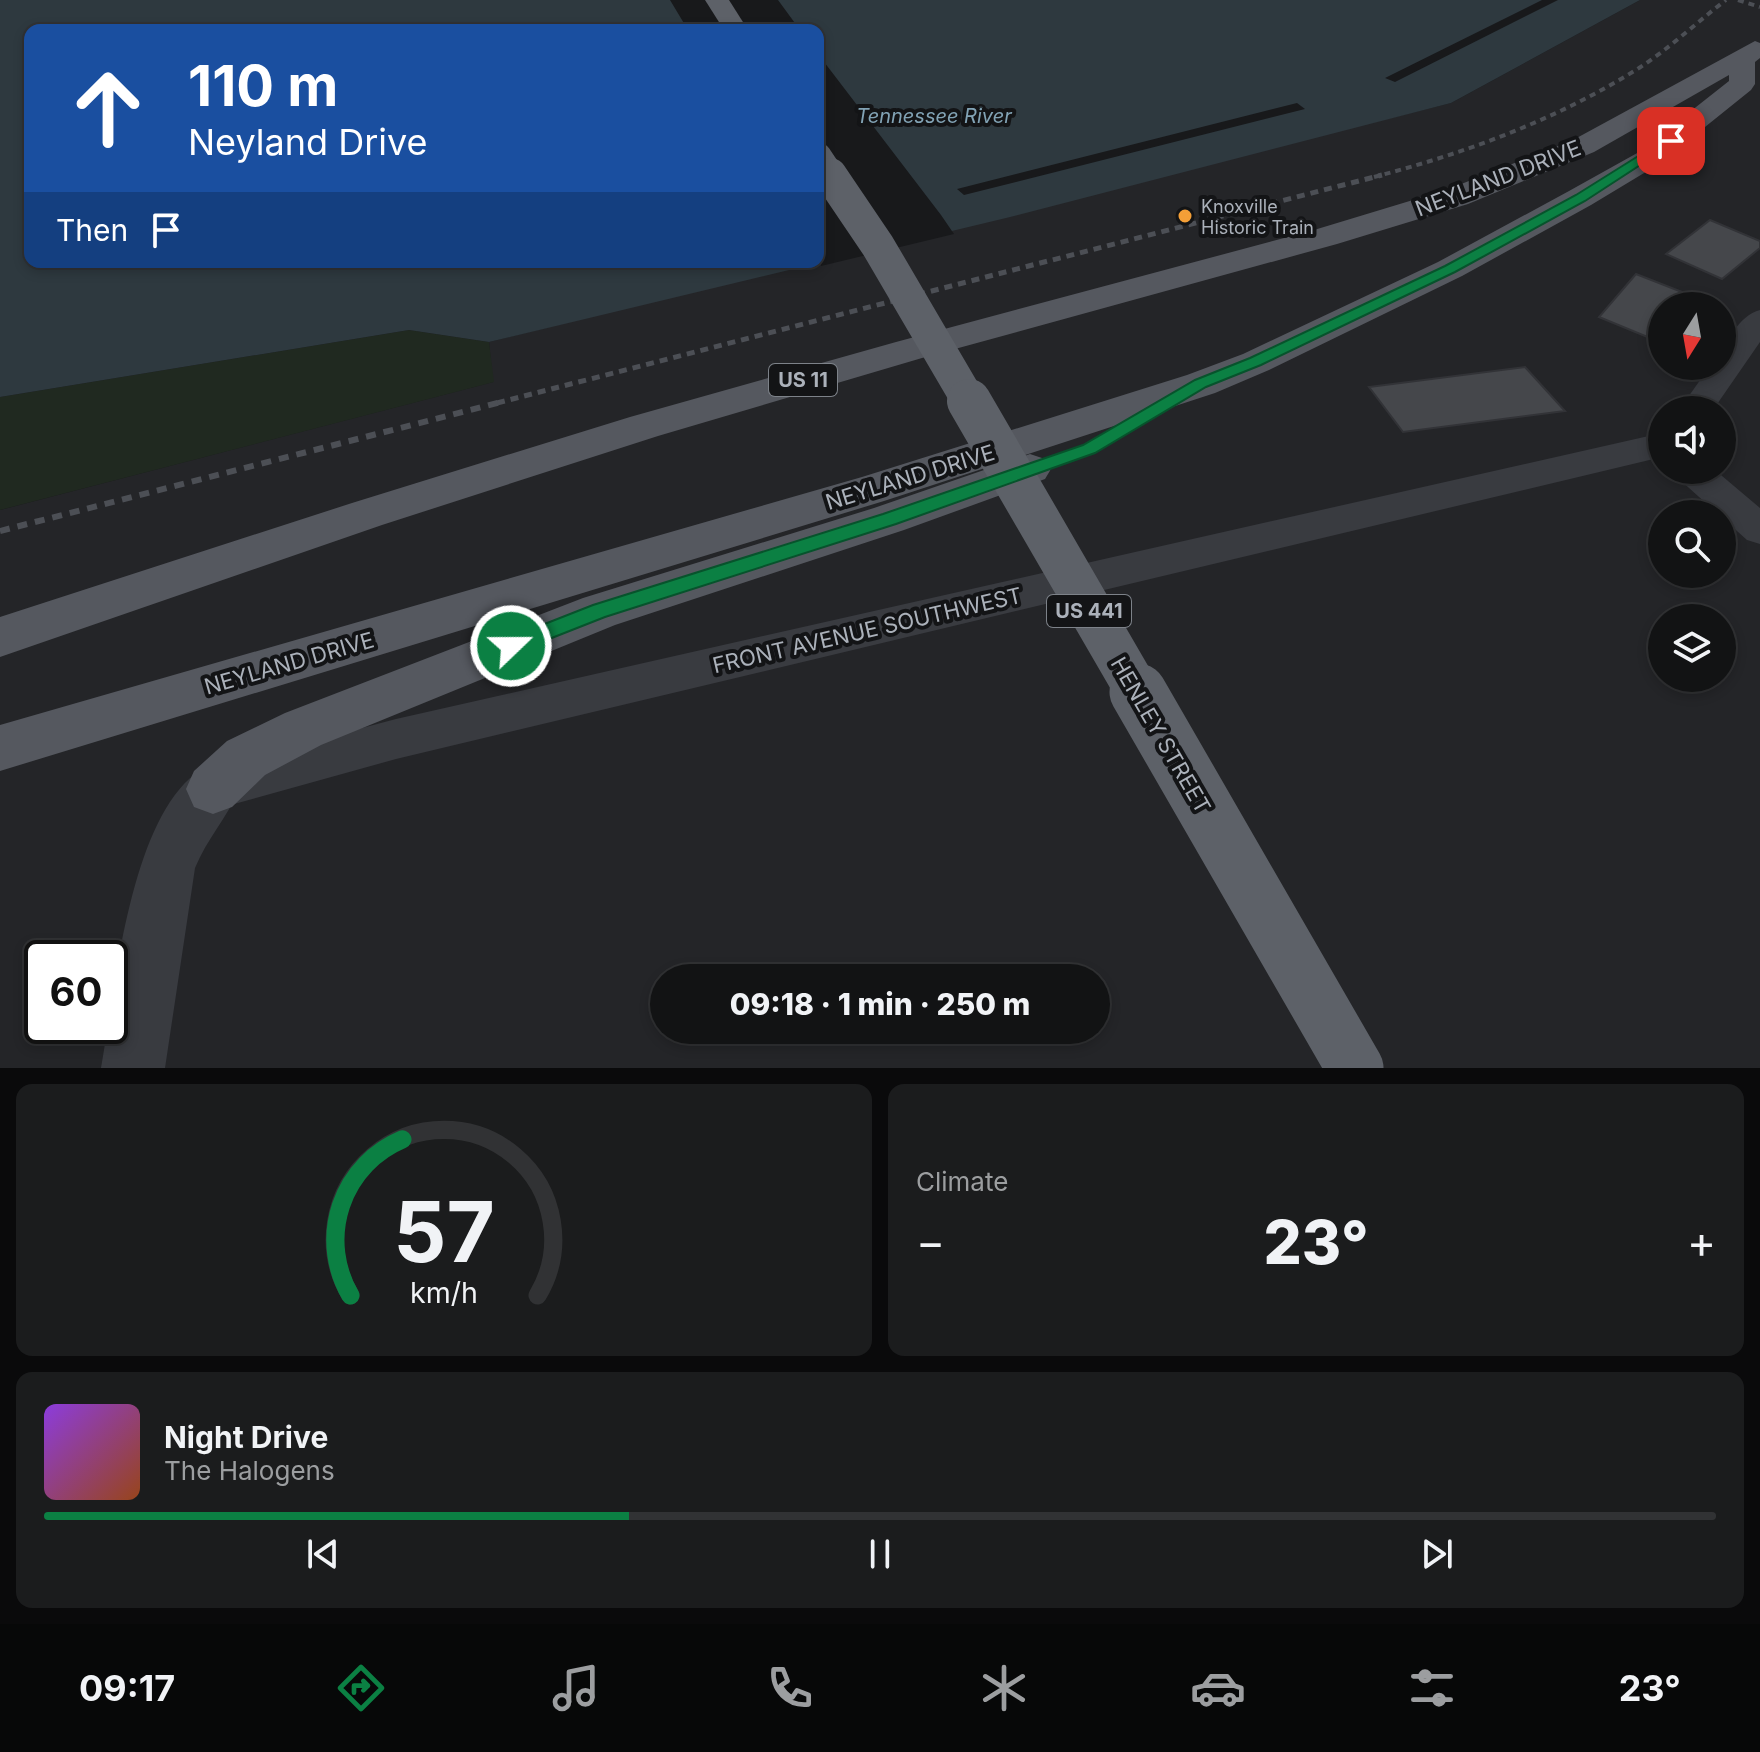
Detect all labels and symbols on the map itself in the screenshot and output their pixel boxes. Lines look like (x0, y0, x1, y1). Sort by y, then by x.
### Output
water label: Tennessee River (856, 104, 1012, 128)
pin (1637, 107, 1705, 175)
street label: NEYLAND DRIVE (1411, 134, 1585, 222)
place label: Knoxville Historic Train (1201, 196, 1314, 238)
marker: Knoxville Historic Train (1176, 207, 1194, 225)
north arrow (1648, 292, 1736, 380)
road number: US 11 (769, 364, 837, 396)
street label: NEYLAND DRIVE (822, 439, 998, 515)
street label: FRONT AVENUE SOUTHWEST (710, 582, 1024, 678)
road number: US 441 (1047, 595, 1131, 627)
position arrow (469, 604, 553, 688)
street label: NEYLAND DRIVE (201, 626, 377, 700)
street label: HENLEY STREET (1106, 652, 1216, 818)
speed limit sign: 60 (24, 940, 128, 1044)

